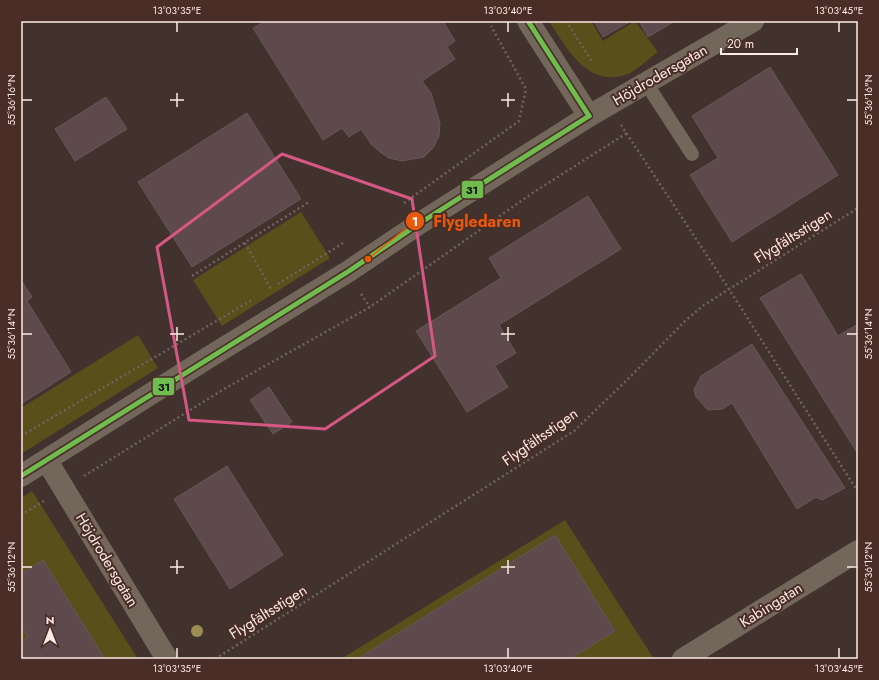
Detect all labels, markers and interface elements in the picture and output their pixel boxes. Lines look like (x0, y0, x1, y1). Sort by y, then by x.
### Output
text: 13°03'35"E (153, 3, 201, 18)
text: 13°03'40"E (483, 3, 533, 18)
text: 13°03'45"E (815, 3, 863, 18)
scale bar (721, 30, 797, 56)
text: 20 m (727, 35, 754, 53)
street label: Höjdrodersgatan (608, 39, 712, 111)
text: 55°36'16"N (4, 75, 19, 125)
text: 55°36'16"N (861, 75, 876, 125)
line badge: 31 (461, 180, 484, 199)
text: 31 (466, 182, 478, 198)
street label: Flygfältsstigen (750, 203, 836, 269)
callout: Flygledaren (405, 207, 529, 235)
text: Flygledaren (433, 210, 521, 233)
text: 1 (412, 213, 418, 231)
text: 55°36'14"N (4, 309, 19, 359)
text: 55°36'14"N (861, 309, 876, 359)
line badge: 31 (152, 377, 175, 396)
text: 31 (158, 379, 170, 395)
street label: Flygfältsstigen (498, 403, 582, 471)
street label: Höjdrodersgatan (70, 509, 144, 611)
text: 55°36'12"N (4, 542, 19, 592)
text: 55°36'12"N (861, 542, 876, 592)
street label: Kabingatan (735, 577, 807, 633)
street label: Flygfältsstigen (225, 579, 311, 645)
north arrow (30, 610, 70, 650)
text: N (46, 612, 54, 628)
text: 13°03'35"E (153, 661, 201, 676)
text: 13°03'40"E (483, 661, 533, 676)
text: 13°03'45"E (815, 661, 863, 676)

